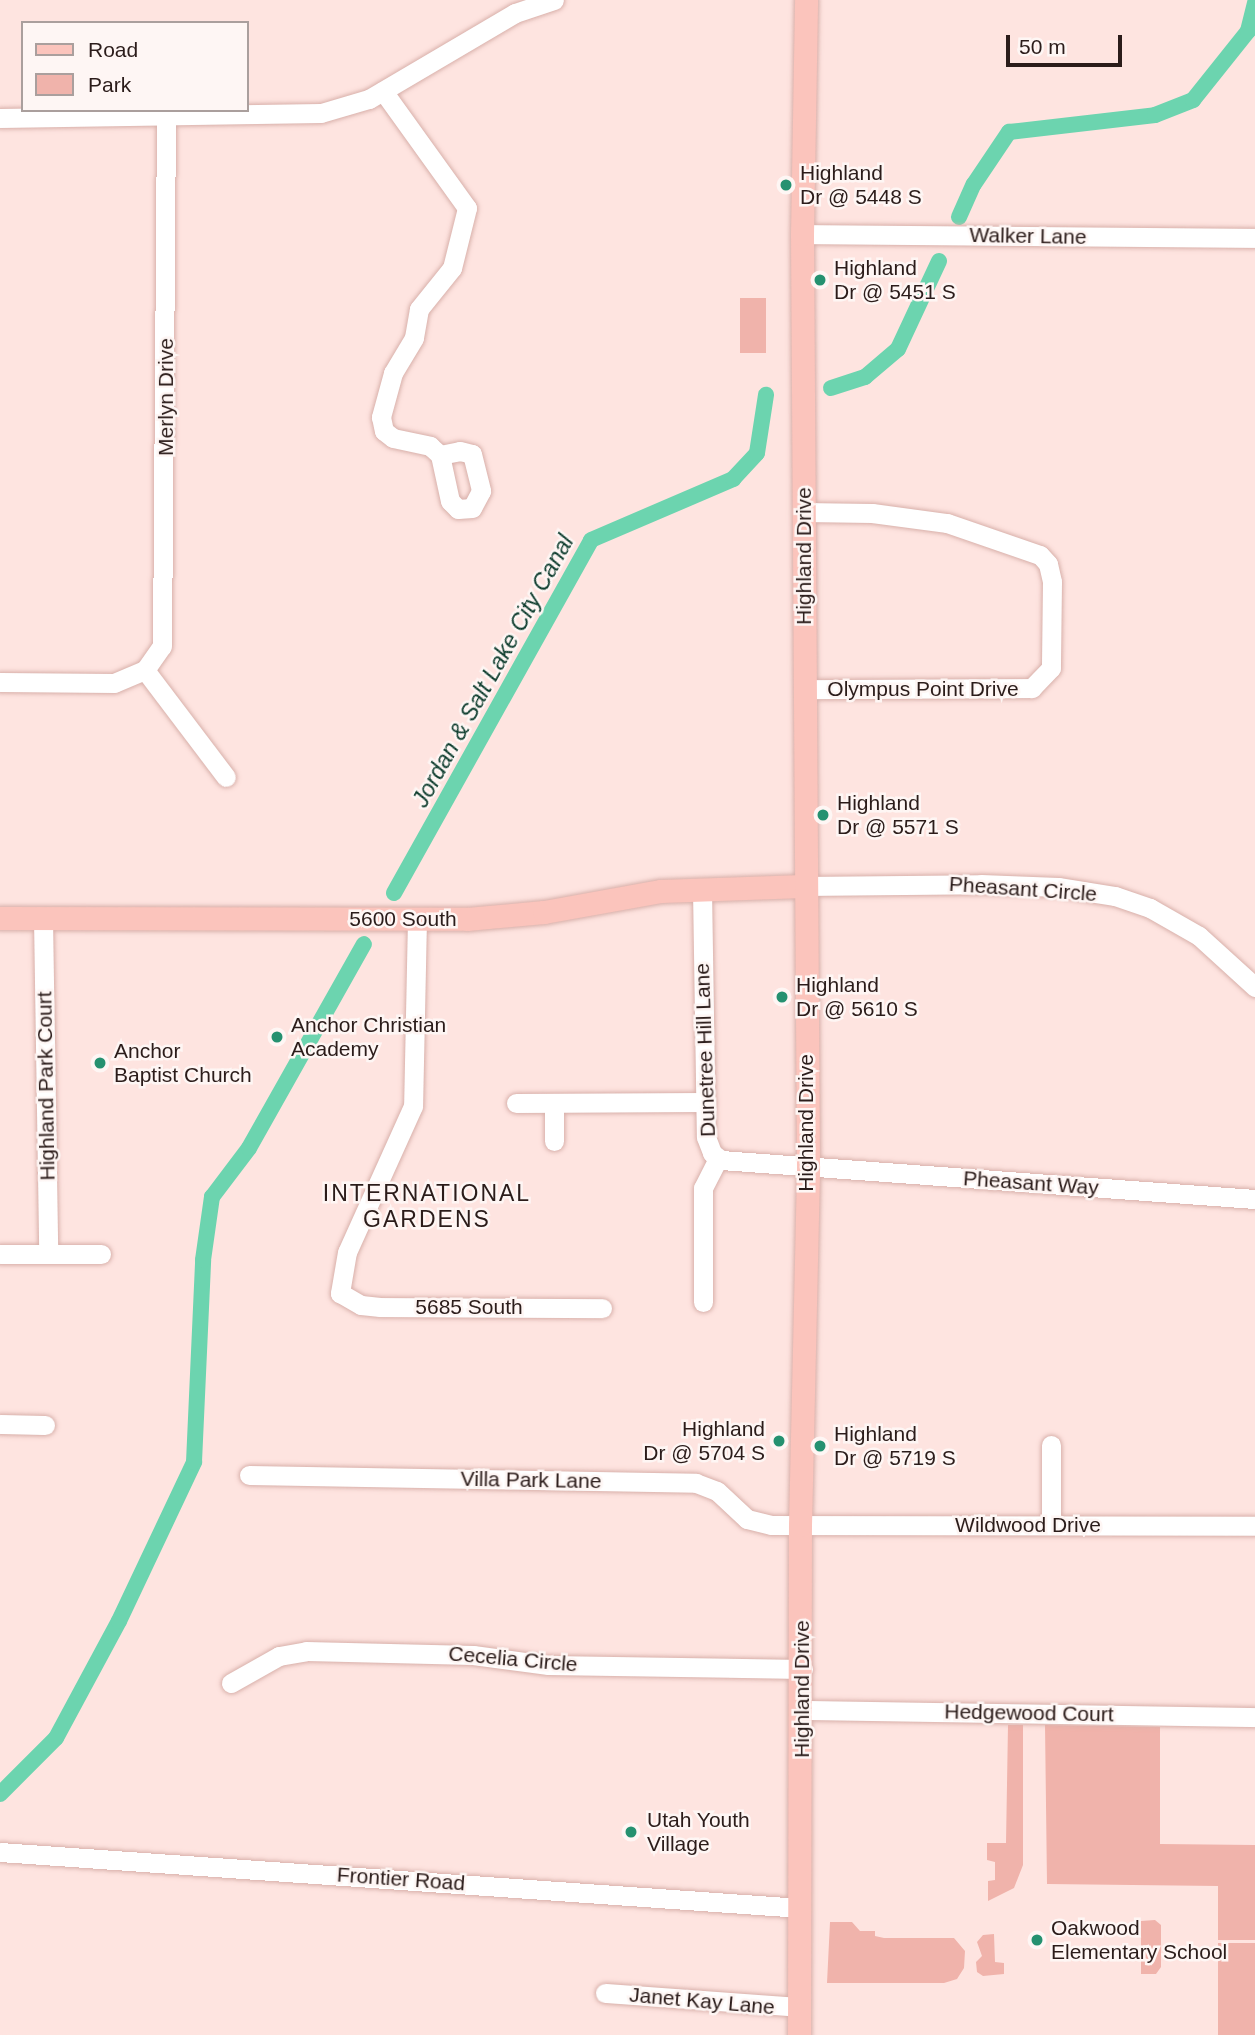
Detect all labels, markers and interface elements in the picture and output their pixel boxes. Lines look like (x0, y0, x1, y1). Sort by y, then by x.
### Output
legend (21, 21, 248, 112)
scale bar (1010, 21, 1126, 65)
text: 50 m (1019, 35, 1066, 58)
text: Road (88, 38, 138, 61)
text: Park (88, 73, 131, 96)
place label: Highland Dr @ 5448 S (800, 160, 922, 210)
marker: Highland Dr @ 5448 S (778, 177, 794, 193)
street label: Walker Lane (969, 222, 1087, 250)
place label: Highland Dr @ 5451 S (834, 255, 956, 305)
marker: Highland Dr @ 5451 S (812, 272, 828, 288)
street label: Merlyn Drive (153, 338, 179, 456)
street label: Highland Drive (791, 487, 817, 625)
water label: Jordan & Salt Lake City Canal (407, 530, 579, 812)
street label: Olympus Point Drive (827, 676, 1019, 702)
place label: Highland Dr @ 5571 S (837, 790, 959, 840)
marker: Highland Dr @ 5571 S (815, 807, 831, 823)
street label: Pheasant Circle (948, 871, 1098, 907)
street label: 5600 South (349, 906, 457, 932)
street label: Dunetree Hill Lane (689, 963, 721, 1137)
place label: Highland Dr @ 5610 S (796, 972, 918, 1022)
marker: Highland Dr @ 5610 S (774, 989, 790, 1005)
street label: Highland Park Court (32, 991, 60, 1181)
place label: Anchor Christian Academy (291, 1012, 446, 1062)
marker: Anchor Christian Academy (269, 1029, 285, 1045)
place label: Anchor Baptist Church (114, 1038, 252, 1088)
street label: Highland Drive (793, 1054, 819, 1192)
marker: Anchor Baptist Church (92, 1055, 108, 1071)
street label: Pheasant Way (962, 1166, 1100, 1200)
district label: INTERNATIONAL GARDENS (324, 1179, 530, 1233)
street label: 5685 South (415, 1294, 523, 1320)
place label: Highland Dr @ 5704 S (643, 1416, 765, 1466)
place label: Highland Dr @ 5719 S (834, 1421, 956, 1471)
marker: Highland Dr @ 5704 S (771, 1433, 787, 1449)
marker: Highland Dr @ 5719 S (812, 1438, 828, 1454)
street label: Villa Park Lane (460, 1466, 602, 1494)
street label: Wildwood Drive (955, 1512, 1101, 1538)
street label: Highland Drive (789, 1620, 815, 1758)
street label: Cecelia Circle (447, 1641, 579, 1677)
street label: Hedgewood Court (944, 1699, 1114, 1727)
place label: Utah Youth Village (647, 1807, 750, 1857)
marker: Utah Youth Village (621, 1822, 641, 1842)
street label: Frontier Road (336, 1862, 466, 1896)
place label: Oakwood Elementary School (1051, 1915, 1227, 1965)
marker: Oakwood Elementary School (1029, 1932, 1045, 1948)
street label: Janet Kay Lane (628, 1982, 776, 2020)

